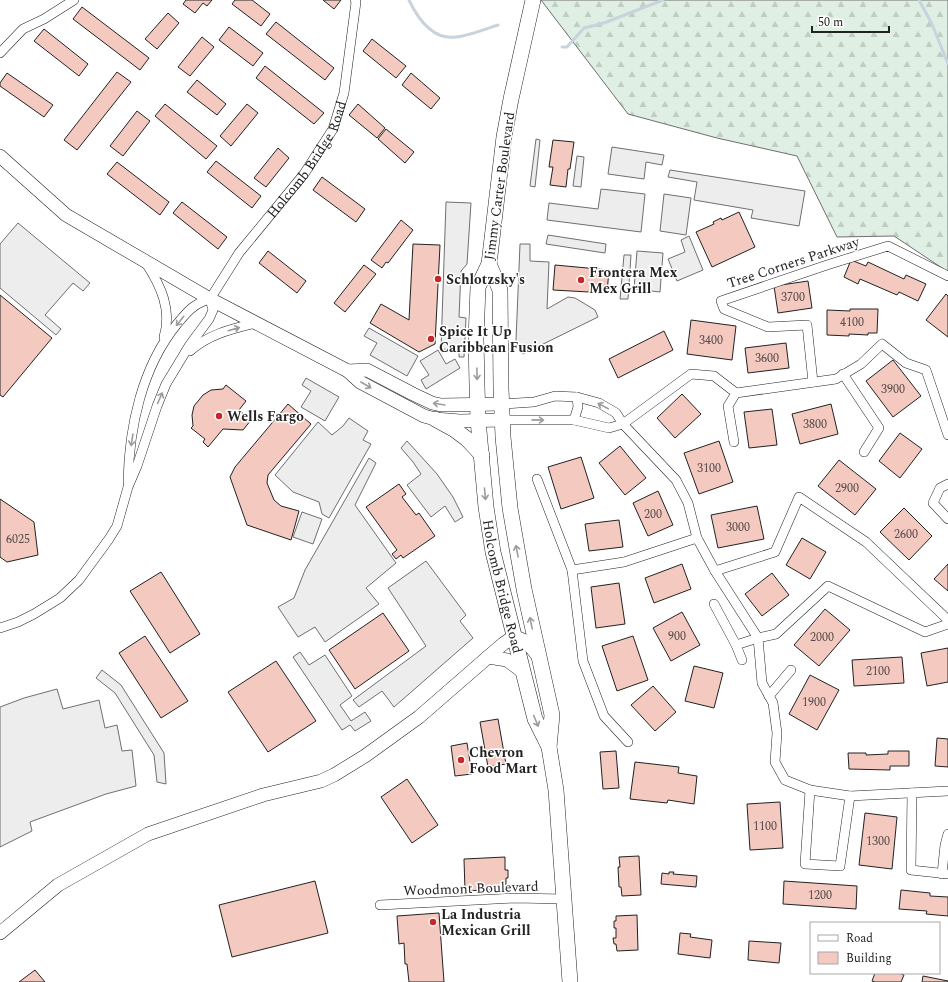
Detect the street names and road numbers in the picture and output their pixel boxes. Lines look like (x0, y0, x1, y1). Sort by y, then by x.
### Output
street label: Holcomb Bridge Road (262, 98, 352, 223)
street label: Jimmy Carter Boulevard (479, 110, 520, 262)
street label: Tree Corners Parkway (724, 231, 863, 294)
street label: Holcomb Bridge Road (477, 518, 528, 656)
street label: Woodmont Boulevard (403, 876, 539, 901)

